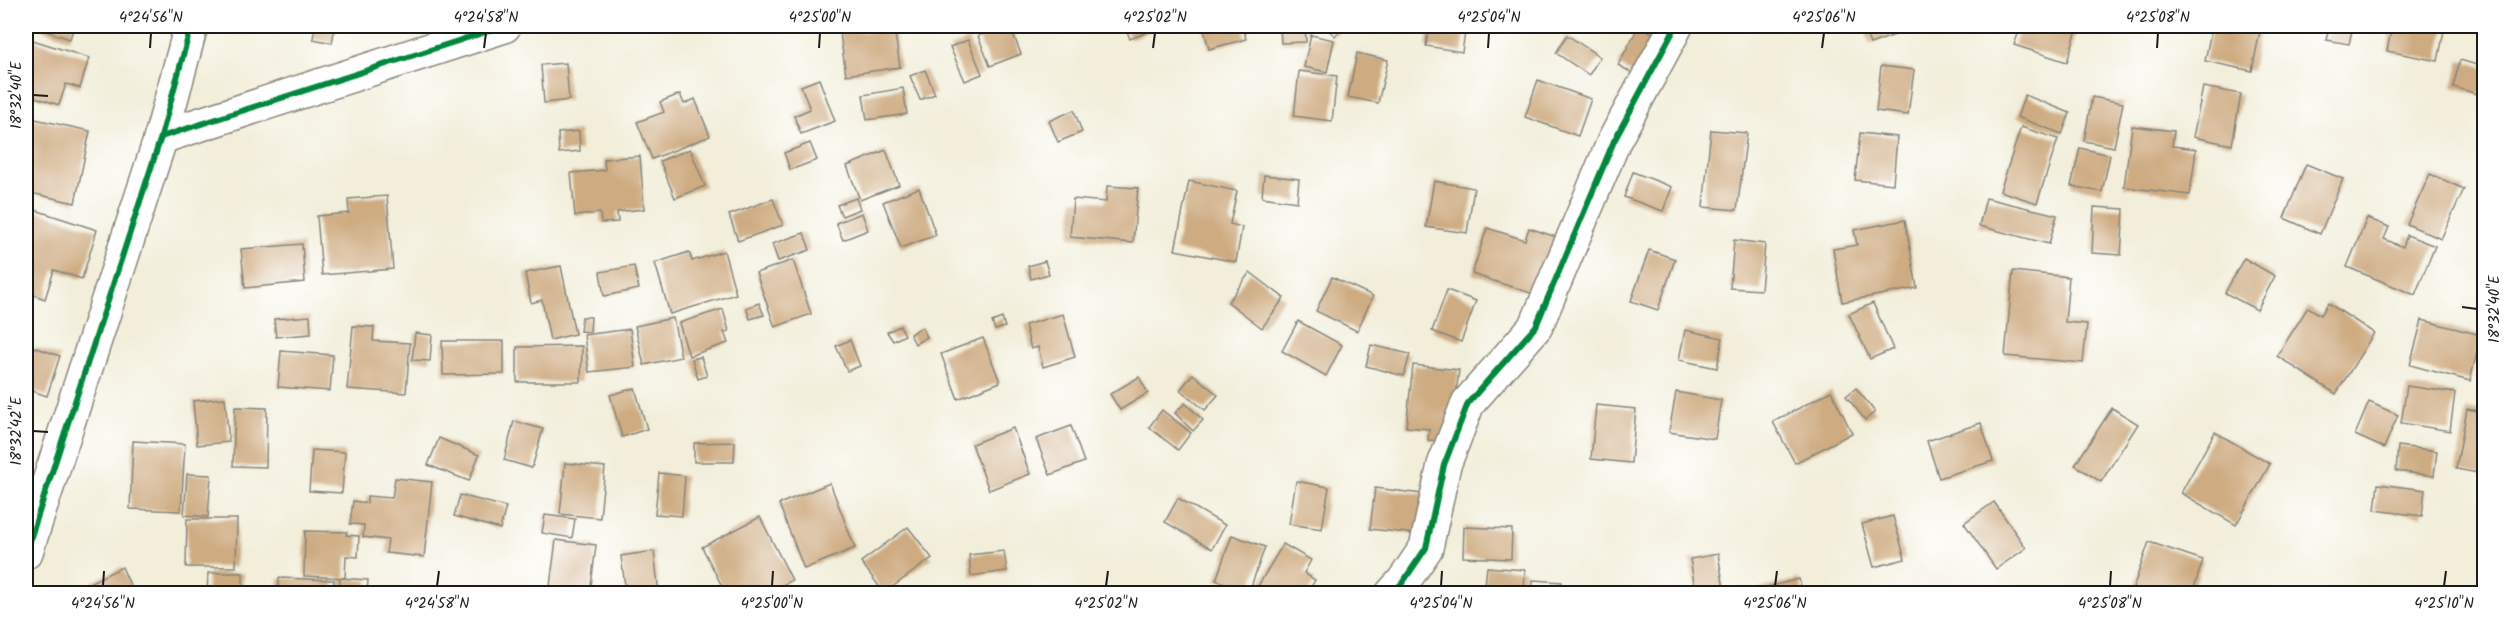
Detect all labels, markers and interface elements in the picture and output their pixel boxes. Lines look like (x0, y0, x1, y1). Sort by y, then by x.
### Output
text: 4°24'56"N (119, 6, 183, 30)
text: 4°24'58"N (454, 6, 518, 30)
text: 4°25'00"N (789, 6, 851, 30)
text: 4°25'02"N (1123, 6, 1187, 30)
text: 4°25'04"N (1457, 6, 1521, 30)
text: 4°25'06"N (1792, 6, 1856, 30)
text: 4°25'08"N (2126, 6, 2190, 30)
text: 18°32'40"E (5, 60, 29, 129)
text: 18°32'40"E (2483, 274, 2507, 343)
text: 18°32'42"E (5, 395, 29, 466)
text: 4°24'56"N (71, 592, 135, 616)
text: 4°24'58"N (405, 592, 469, 616)
text: 4°25'00"N (741, 592, 803, 616)
text: 4°25'02"N (1074, 592, 1138, 616)
text: 4°25'04"N (1409, 592, 1473, 616)
text: 4°25'06"N (1743, 592, 1807, 616)
text: 4°25'08"N (2078, 592, 2142, 616)
text: 4°25'10"N (2414, 592, 2474, 616)

